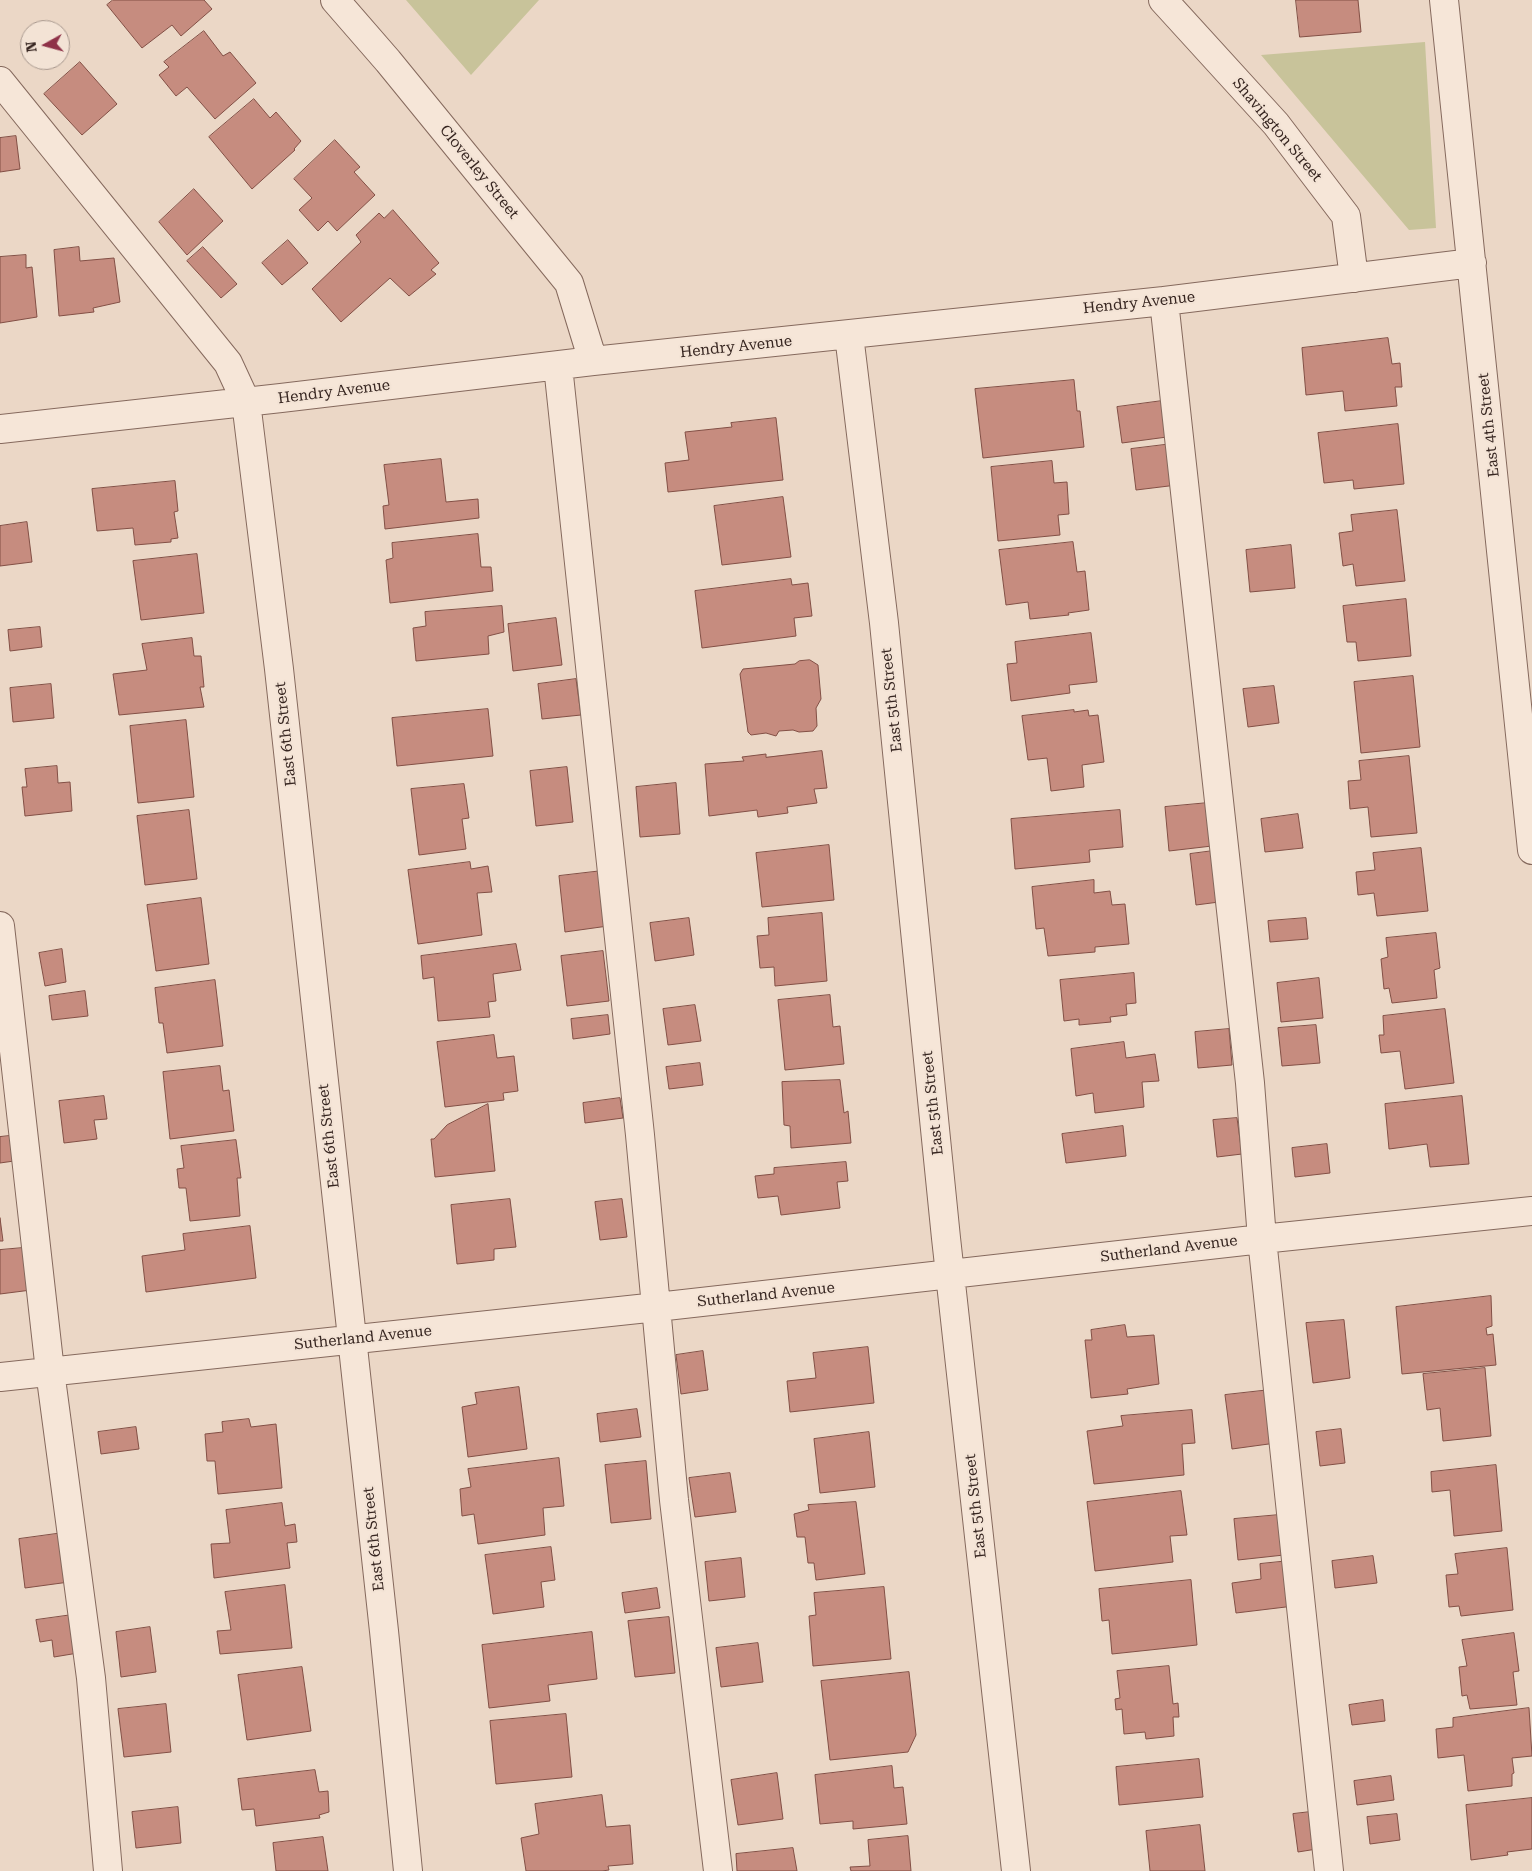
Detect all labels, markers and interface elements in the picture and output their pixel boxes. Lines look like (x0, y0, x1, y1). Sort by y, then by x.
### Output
north arrow (20, 20, 70, 70)
text: N (23, 40, 40, 53)
street label: Shavington Street (1228, 74, 1326, 186)
street label: Cloverley Street (436, 121, 522, 223)
street label: Hendry Avenue (1082, 288, 1196, 318)
street label: Hendry Avenue (679, 332, 793, 362)
street label: East 4th Street (1475, 372, 1503, 478)
street label: Hendry Avenue (277, 376, 391, 408)
street label: East 5th Street (878, 647, 906, 753)
street label: East 6th Street (272, 681, 300, 787)
street label: East 5th Street (919, 1050, 947, 1156)
street label: East 6th Street (315, 1083, 343, 1189)
street label: Sutherland Avenue (1099, 1232, 1239, 1266)
street label: Sutherland Avenue (696, 1279, 836, 1311)
street label: Sutherland Avenue (293, 1322, 433, 1354)
street label: East 5th Street (962, 1453, 990, 1559)
street label: East 6th Street (360, 1486, 388, 1592)

